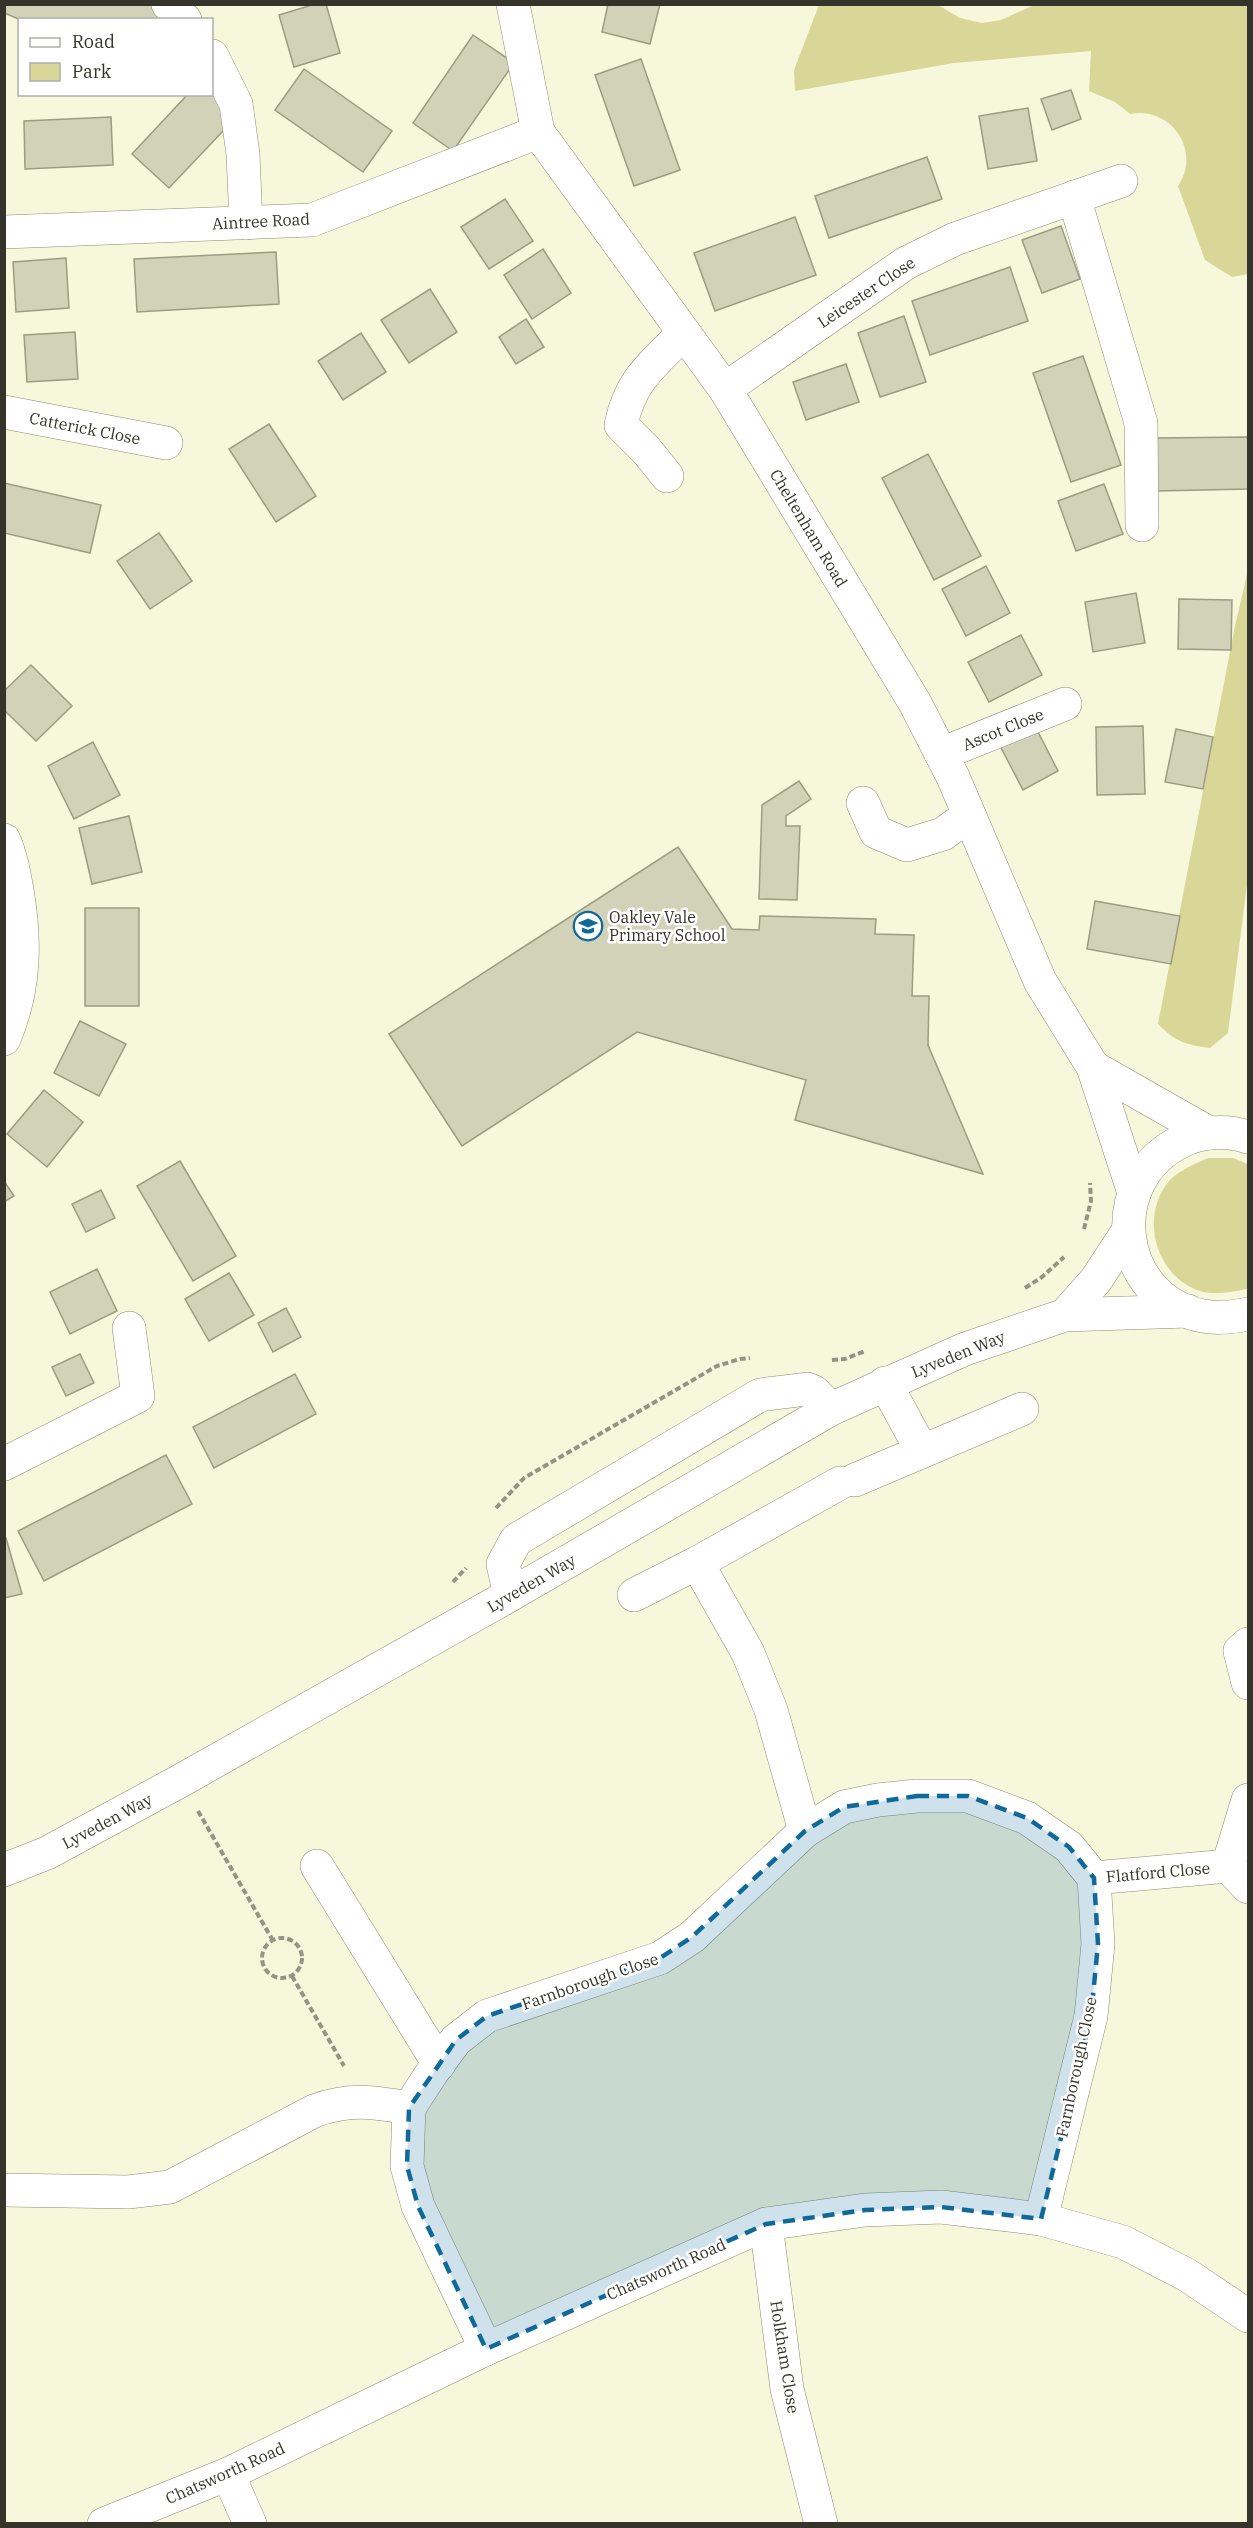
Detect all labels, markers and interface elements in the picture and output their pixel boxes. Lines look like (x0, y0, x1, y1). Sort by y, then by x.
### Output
legend (18, 18, 213, 96)
text: Road (72, 30, 115, 53)
text: Park (72, 60, 112, 83)
street label: Aintree Road (212, 208, 311, 234)
street label: Leicester Close (814, 252, 918, 332)
street label: Catterick Close (28, 407, 142, 449)
street label: Cheltenham Road (766, 465, 852, 591)
street label: Ascot Close (959, 704, 1047, 754)
place label: Oakley Vale Primary School (609, 907, 726, 945)
school or university icon: Oakley Vale Primary School (572, 910, 604, 942)
street label: Lyveden Way (908, 1326, 1008, 1382)
street label: Lyveden Way (483, 1549, 579, 1616)
street label: Lyveden Way (59, 1789, 156, 1853)
street label: Flatford Close (1105, 1857, 1211, 1887)
street label: Farnborough Close (519, 1948, 661, 2014)
street label: Farnborough Close (1051, 1995, 1101, 2139)
street label: Chatsworth Road (603, 2234, 729, 2304)
street label: Holkham Close (766, 2299, 804, 2415)
street label: Chatsworth Road (162, 2438, 288, 2508)

